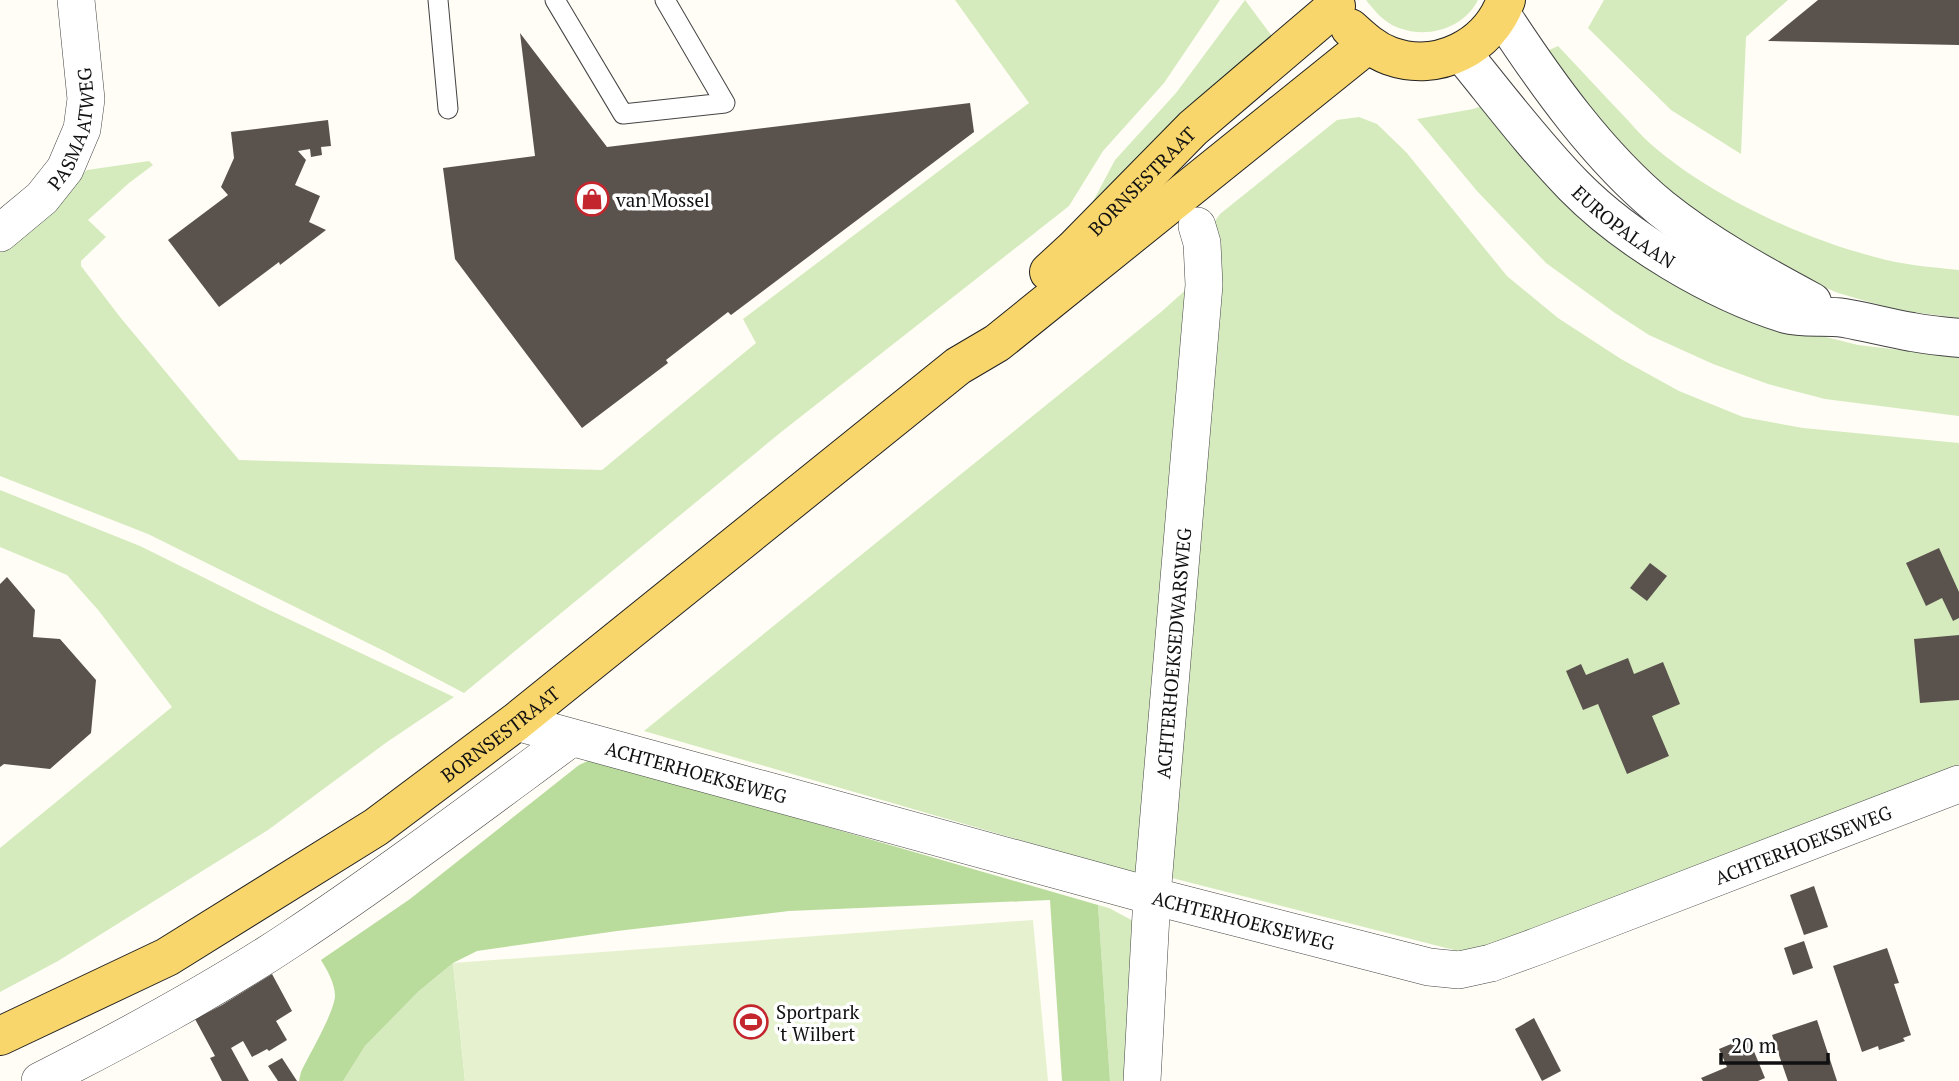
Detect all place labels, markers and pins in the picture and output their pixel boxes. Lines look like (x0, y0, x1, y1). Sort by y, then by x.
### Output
shop icon: van Mossel (573, 180, 611, 218)
place label: van Mossel (615, 187, 710, 212)
place label: Sportpark 't Wilbert (776, 999, 859, 1046)
sports icon: Sportpark 't Wilbert (732, 1003, 770, 1041)

